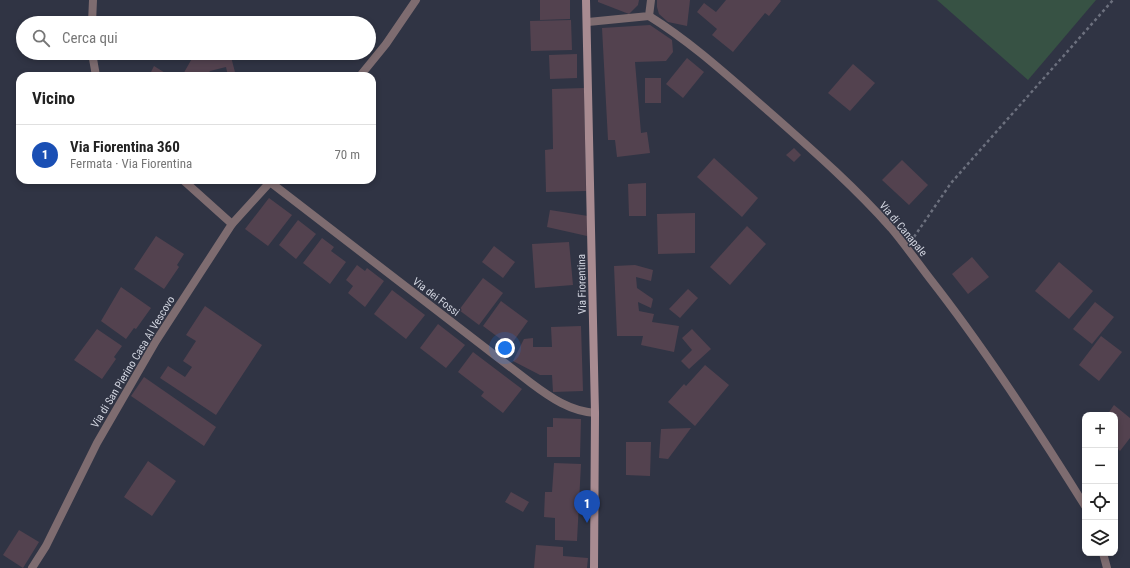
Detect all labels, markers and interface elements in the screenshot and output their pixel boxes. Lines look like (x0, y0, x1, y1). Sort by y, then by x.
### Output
search box (16, 16, 376, 60)
icon: search (30, 27, 52, 49)
text: Cerca qui (62, 29, 118, 47)
text: Vicino (32, 88, 75, 108)
text: Via Fiorentina 360 (70, 138, 180, 156)
text: 1 (42, 147, 48, 162)
text: 70 m (334, 147, 360, 162)
text: Fermata · Via Fiorentina (70, 156, 192, 171)
street label: Via di Canapale (876, 199, 930, 259)
street label: Via Fiorentina (575, 254, 589, 314)
street label: Via dei Fossi (410, 275, 462, 319)
street label: Via di San Pierino Casa Al Vescovo (88, 293, 178, 430)
your location (495, 338, 515, 358)
map controls (1082, 412, 1118, 556)
button: + (1082, 412, 1118, 448)
button: − (1082, 448, 1118, 484)
button: locate (1082, 484, 1118, 520)
pin: 1 (574, 490, 600, 523)
button: layers (1082, 520, 1118, 556)

